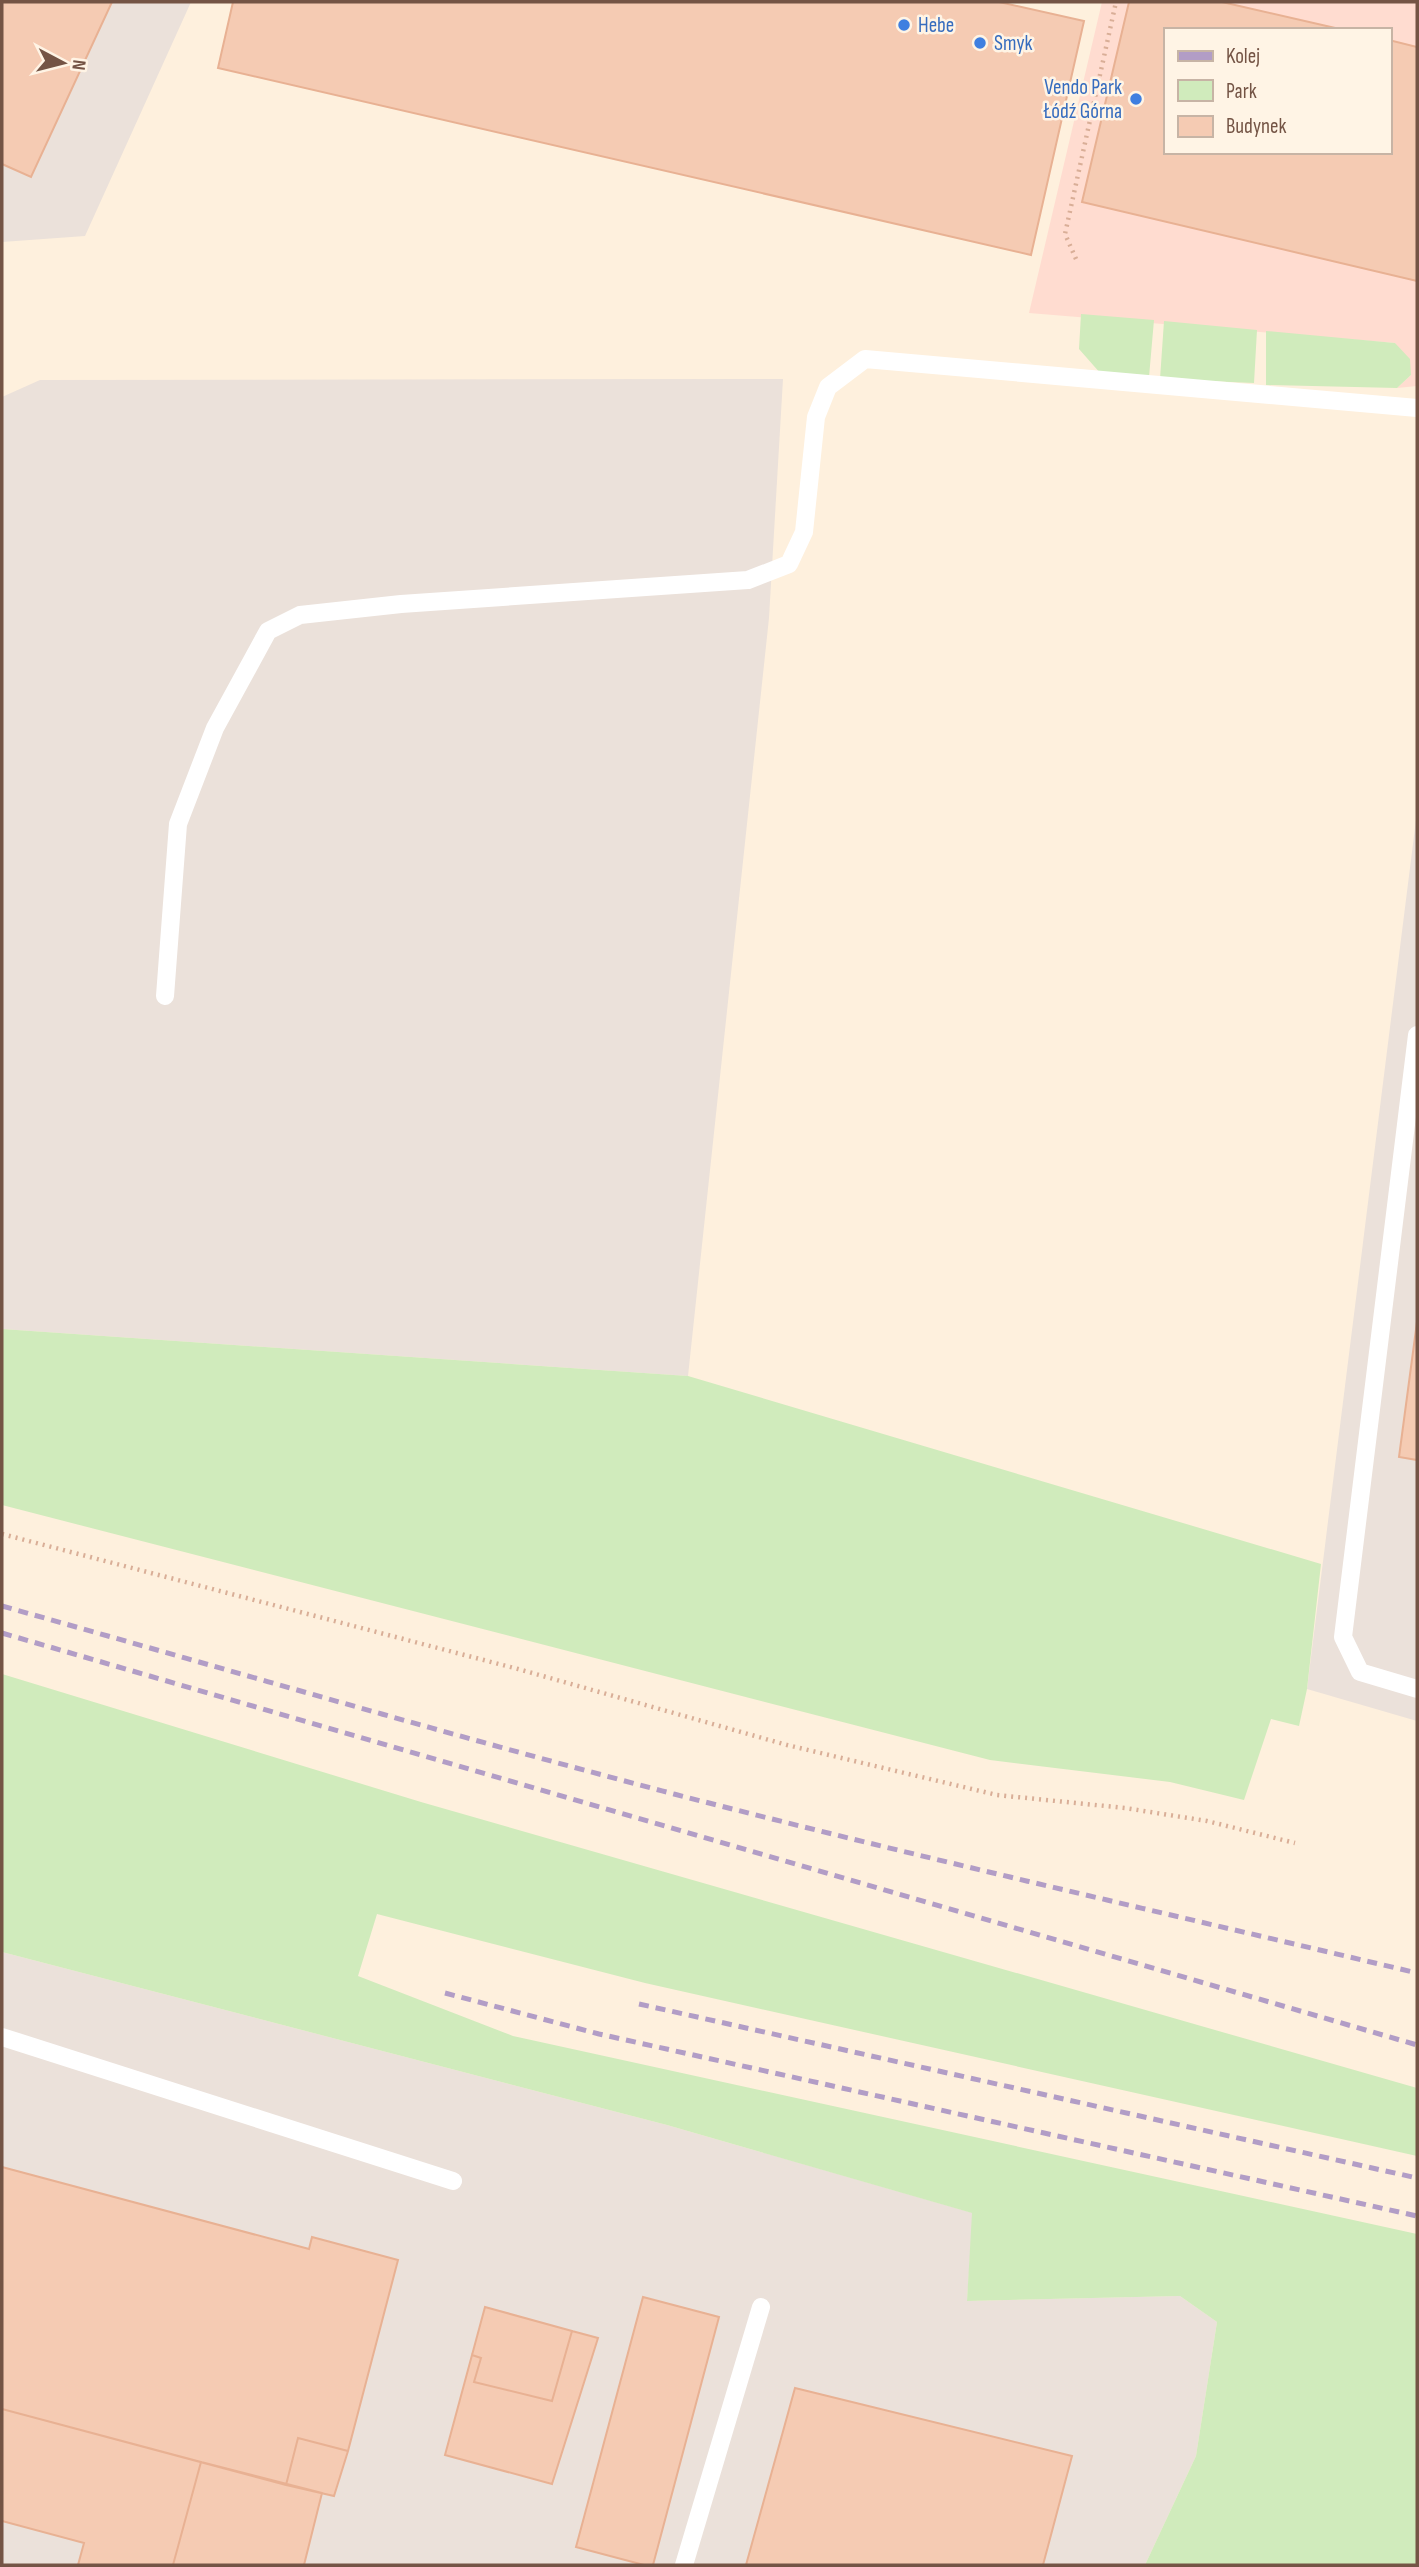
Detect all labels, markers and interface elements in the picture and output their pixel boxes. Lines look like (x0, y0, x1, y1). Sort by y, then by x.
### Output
place label: Hebe (918, 13, 954, 38)
marker: Hebe (896, 17, 912, 33)
north arrow (28, 28, 98, 98)
legend (1164, 28, 1391, 154)
place label: Smyk (994, 31, 1033, 56)
marker: Smyk (972, 35, 988, 51)
text: Kolej (1226, 44, 1260, 69)
text: N (66, 58, 90, 71)
place label: Vendo Park Łódź Górna (1043, 75, 1122, 124)
text: Park (1226, 79, 1257, 104)
marker: Vendo Park Łódź Górna (1128, 91, 1144, 107)
text: Budynek (1226, 114, 1286, 139)

